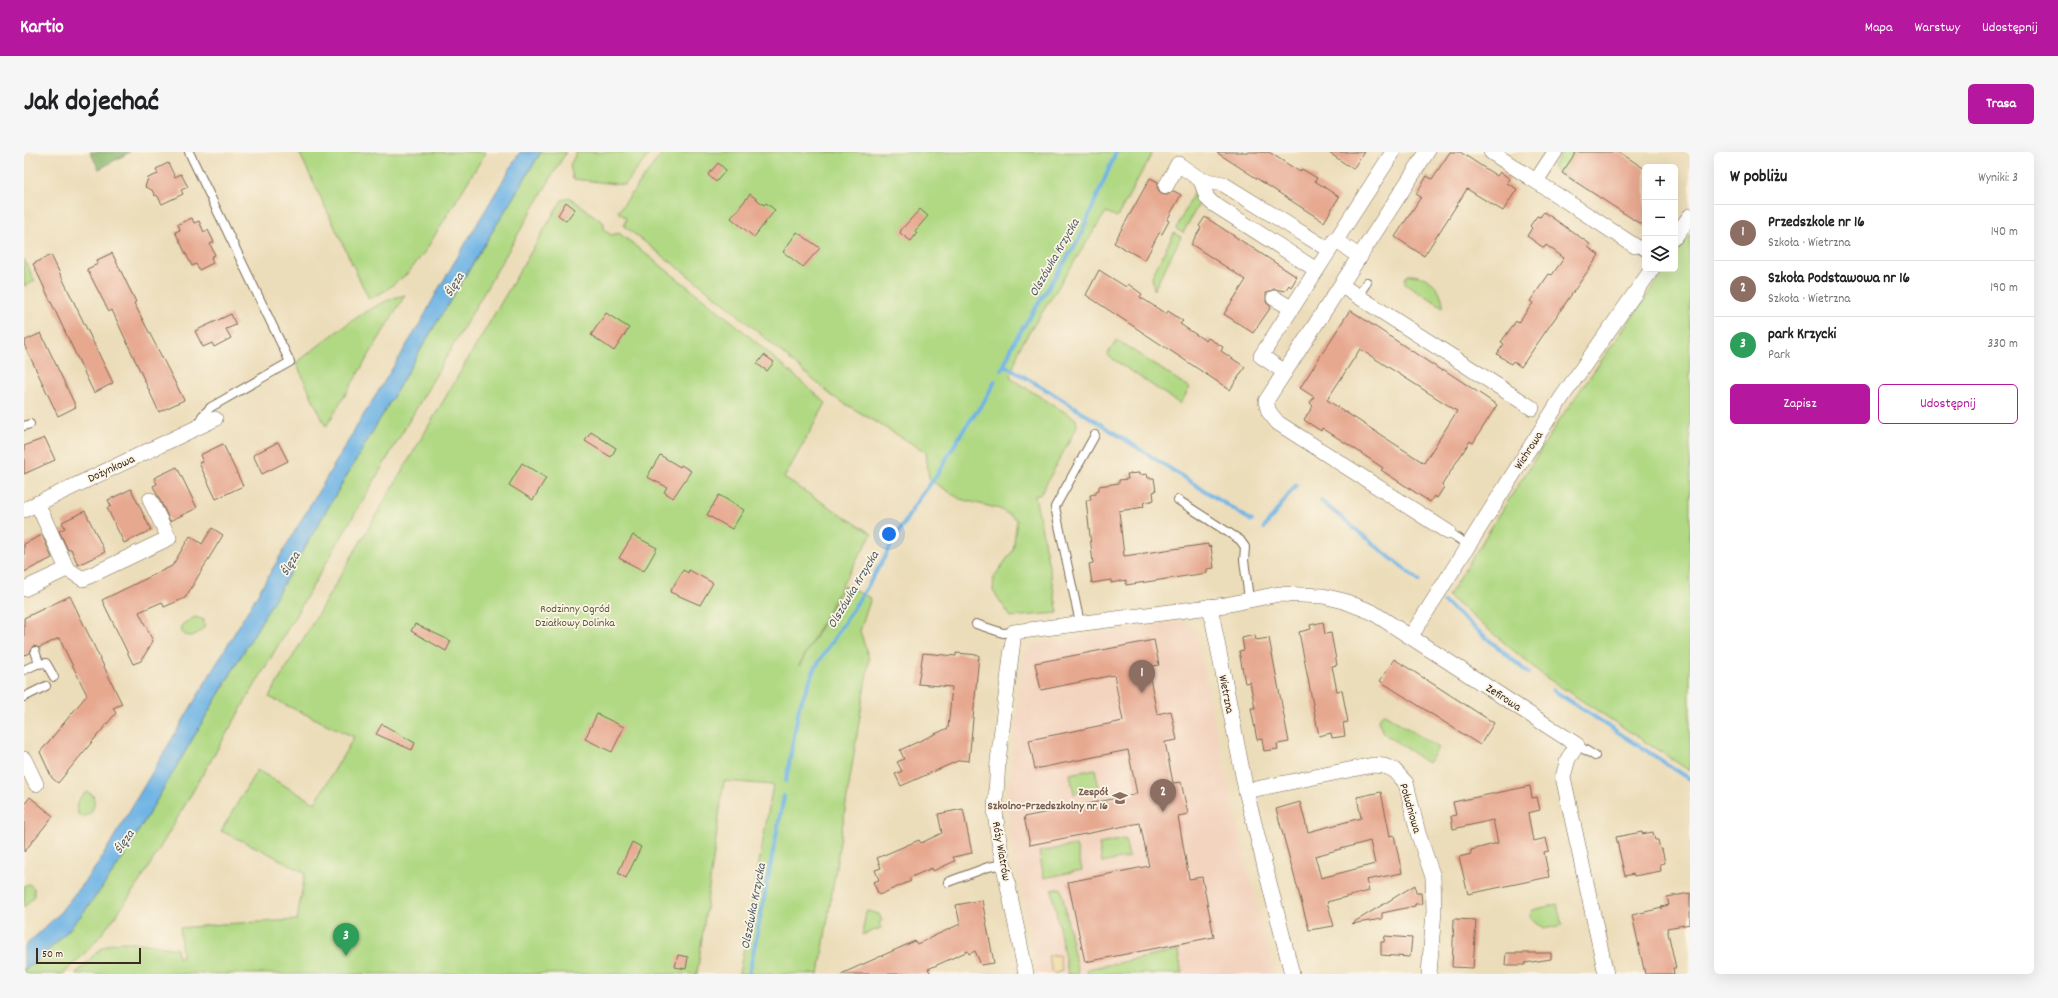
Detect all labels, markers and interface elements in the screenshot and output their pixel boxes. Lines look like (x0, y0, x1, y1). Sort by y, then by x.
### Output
text: Kartio (20, 15, 64, 42)
text: Mapa (1865, 18, 1893, 38)
text: Warstwy (1915, 18, 1960, 38)
text: Udostępnij (1982, 18, 2038, 38)
text: Jak dojechać (24, 84, 159, 124)
button: Trasa (1968, 84, 2034, 124)
map controls (1642, 164, 1678, 272)
button: + (1642, 164, 1678, 200)
text: W pobliżu (1730, 166, 1787, 190)
text: Wyniki: 3 (1978, 169, 2018, 188)
button: − (1642, 200, 1678, 236)
text: Przedszkole nr 16 (1768, 212, 1865, 234)
water label: Olszówka Krzycka (1025, 215, 1086, 301)
text: 1 (1742, 223, 1744, 242)
text: 140 m (1991, 223, 2018, 242)
text: Szkoła · Wietrzna (1768, 234, 1850, 253)
button: layers (1642, 236, 1678, 272)
text: Szkoła Podstawowa nr 16 (1768, 268, 1910, 290)
water label: Ślęza (441, 269, 470, 301)
text: 2 (1740, 279, 1746, 298)
text: 190 m (1990, 279, 2018, 298)
text: Szkoła · Wietrzna (1768, 290, 1850, 309)
text: park Krzycki (1768, 324, 1836, 346)
text: 3 (1740, 335, 1746, 354)
text: 330 m (1987, 335, 2018, 354)
text: Park (1768, 346, 1790, 365)
button: Zapisz (1730, 384, 1870, 424)
button: Udostępnij (1878, 384, 2018, 424)
street label: Wichrowa (1511, 428, 1548, 473)
street label: Dożynkowa (85, 451, 138, 488)
your location (879, 524, 899, 544)
water label: Olszówka Krzycka (824, 547, 885, 633)
water label: Ślęza (277, 548, 306, 580)
park label: Rodzinny Ogród Działkowy Dolinka (535, 601, 615, 632)
pin: 1 (1129, 660, 1155, 693)
street label: Wietrzna (1213, 674, 1238, 715)
street label: Zefirowa (1482, 680, 1525, 716)
pin: 2 (1150, 779, 1176, 812)
street label: Południowa (1394, 782, 1425, 836)
place label: Zespół Szkolno-Przedszkolny nr 16 (988, 784, 1109, 815)
school or university icon: Zespół Szkolno-Przedszkolny nr 16 (1111, 789, 1129, 807)
street label: Róży Wiatrów (987, 820, 1014, 883)
water label: Ślęza (110, 826, 140, 858)
water label: Olszówka Krzycka (737, 861, 772, 951)
pin: 3 (333, 923, 359, 956)
scale bar (36, 946, 141, 965)
text: 50 m (42, 947, 63, 963)

